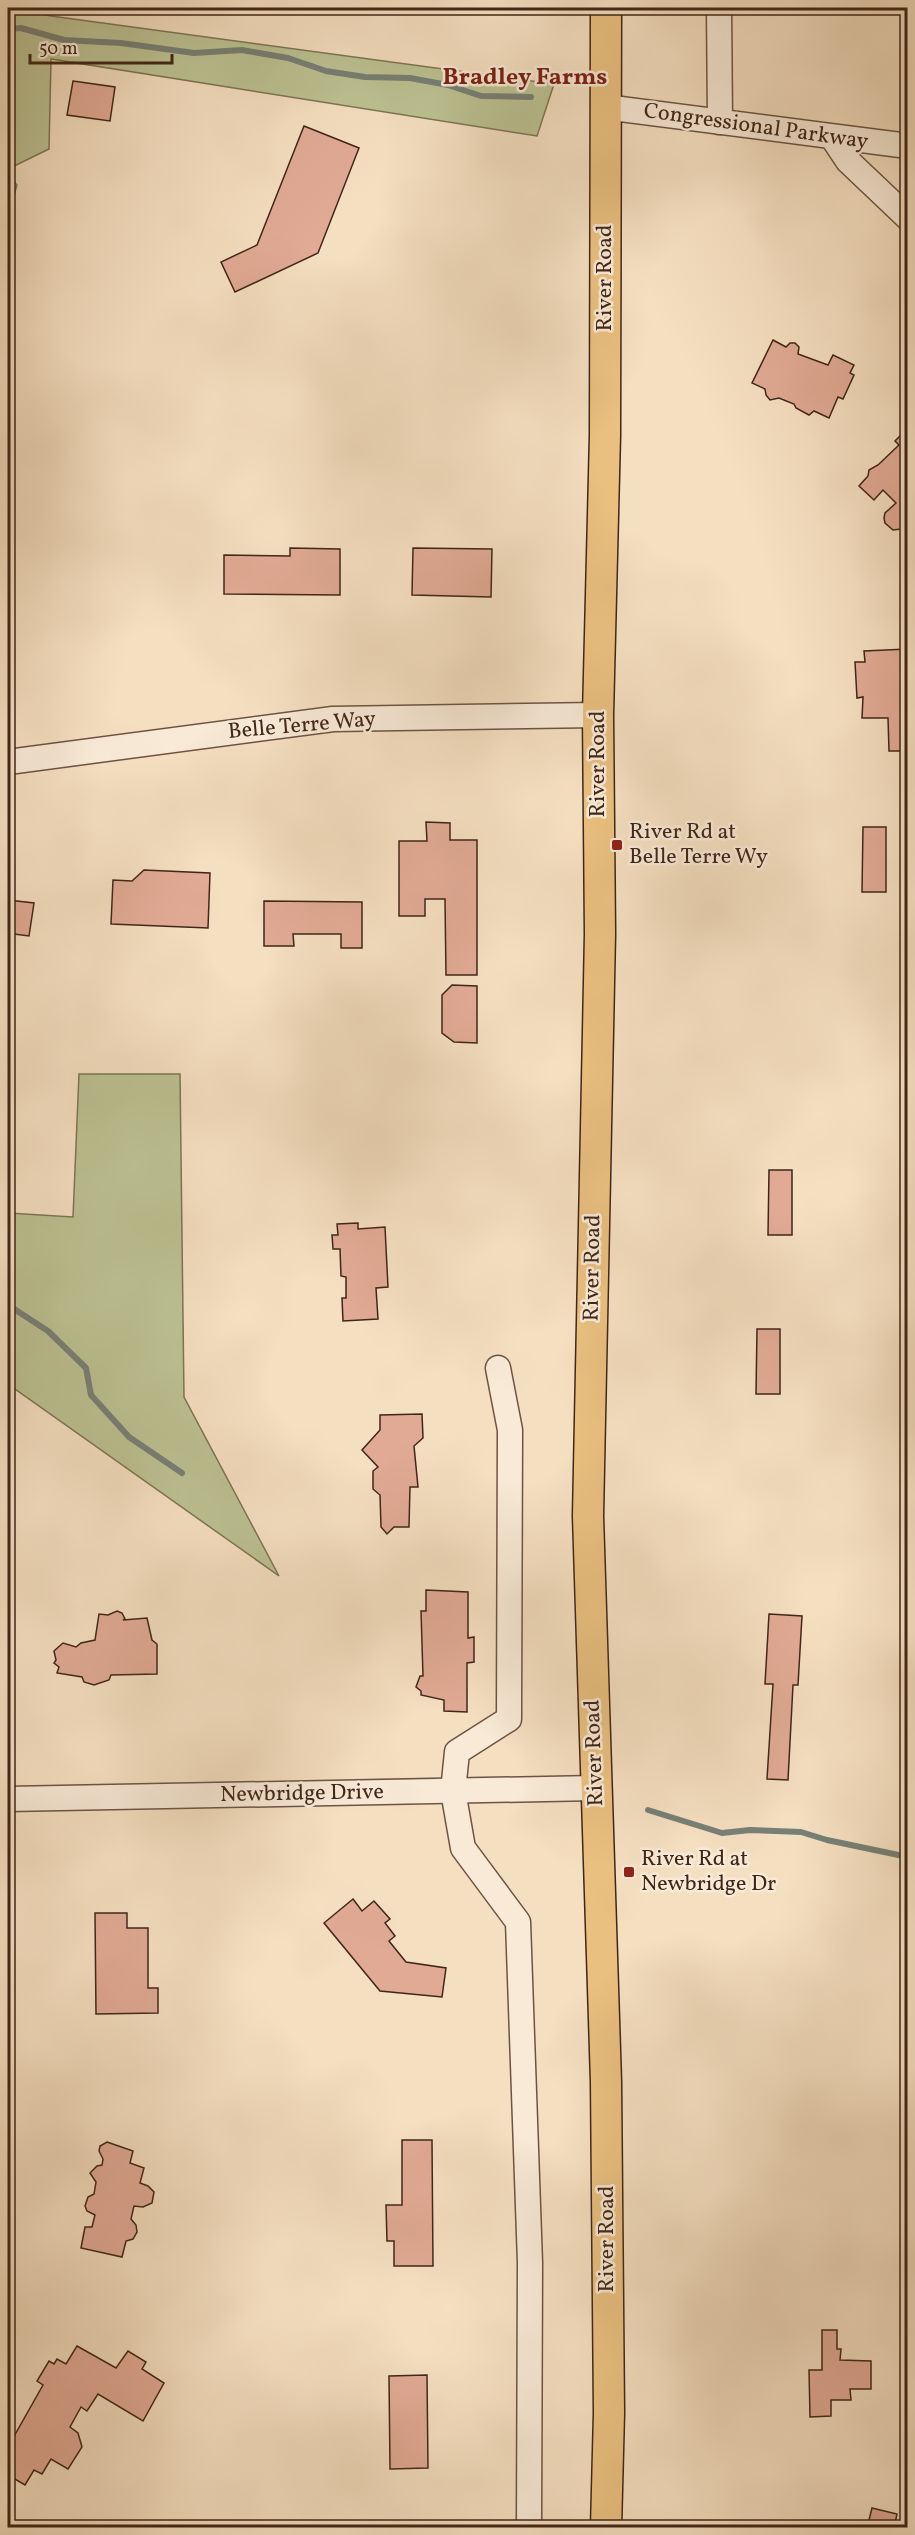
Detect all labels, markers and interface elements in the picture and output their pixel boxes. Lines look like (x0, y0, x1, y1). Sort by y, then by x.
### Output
scale bar (30, 27, 172, 65)
text: 50 m (39, 37, 78, 62)
district label: Bradley Farms (443, 61, 607, 95)
street label: Congressional Parkway (642, 96, 870, 158)
street label: River Road (590, 225, 621, 331)
street label: Belle Terre Way (227, 704, 377, 748)
street label: River Road (583, 711, 614, 817)
place label: River Rd at Belle Terre Wy (629, 817, 768, 873)
marker: River Rd at Belle Terre Wy (610, 838, 624, 852)
street label: River Road (577, 1214, 609, 1322)
street label: River Road (578, 1699, 612, 1807)
street label: Newbridge Drive (220, 1777, 384, 1811)
place label: River Rd at Newbridge Dr (641, 1844, 776, 1900)
marker: River Rd at Newbridge Dr (622, 1865, 636, 1879)
street label: River Road (592, 2186, 623, 2292)

